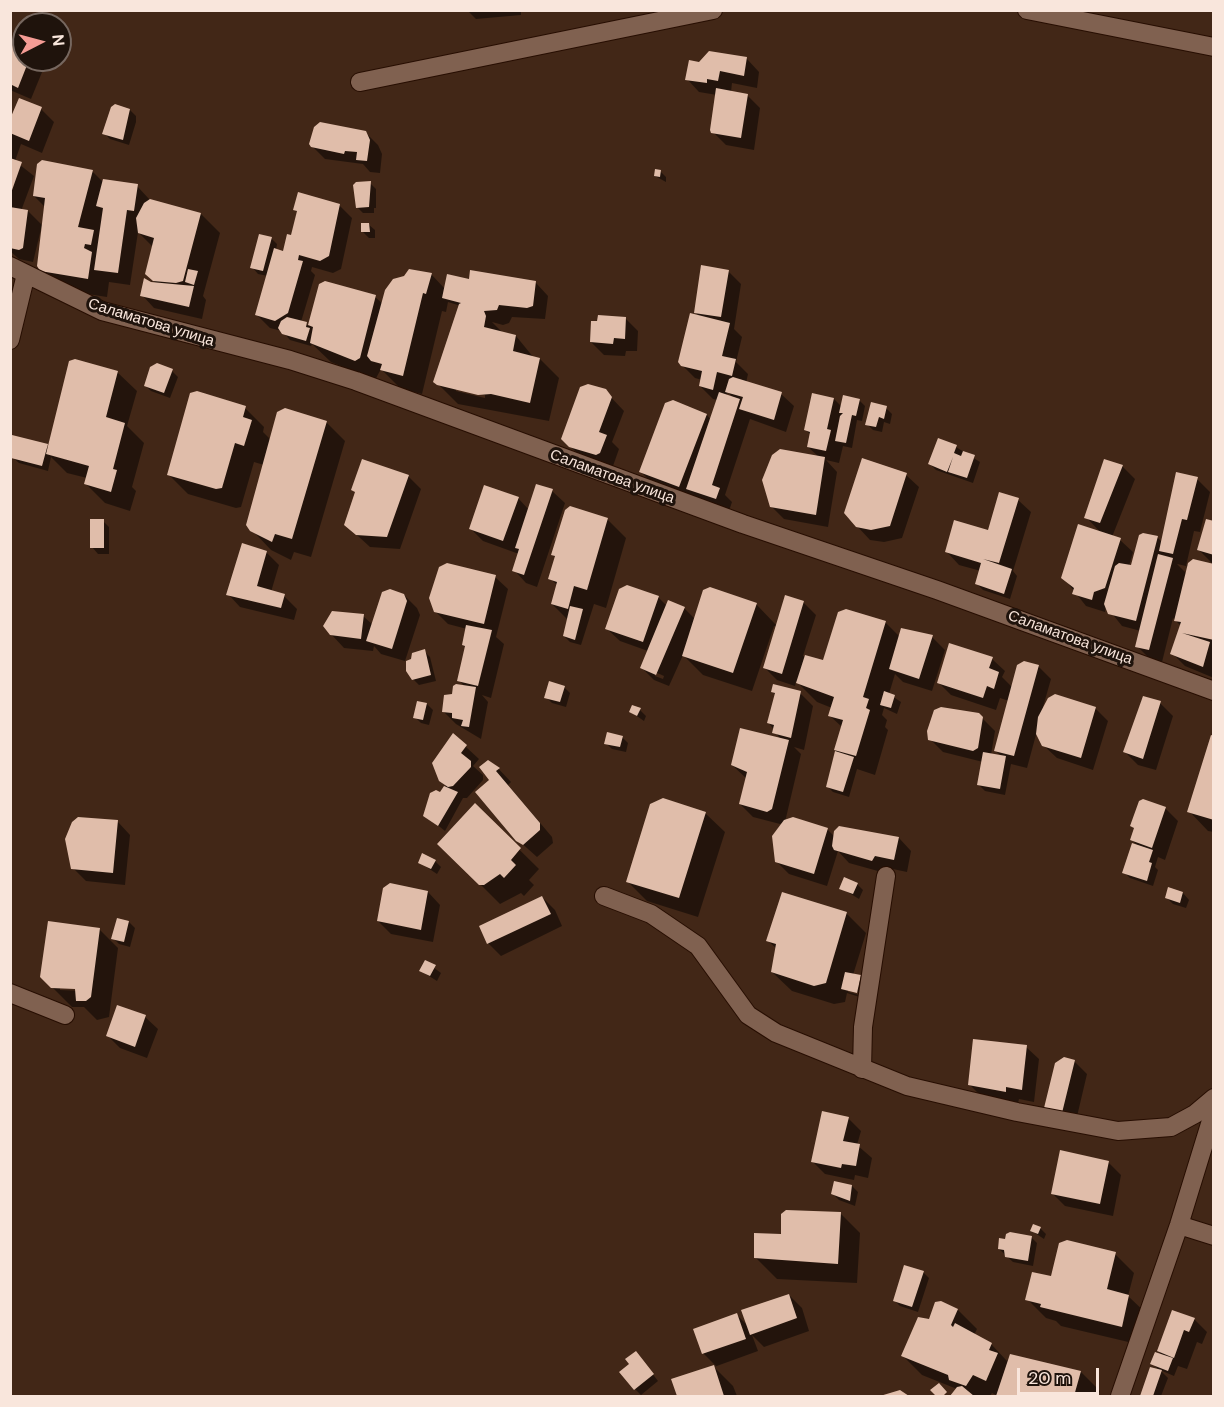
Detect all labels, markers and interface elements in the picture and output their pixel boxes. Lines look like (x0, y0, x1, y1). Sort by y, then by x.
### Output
north arrow (12, 12, 72, 72)
text: N (47, 33, 69, 47)
street label: Саламатова улица (86, 295, 216, 351)
street label: Саламатова улица (547, 446, 677, 508)
street label: Саламатова улица (1005, 607, 1135, 669)
scale bar (1020, 1356, 1102, 1394)
text: 20 m (1028, 1366, 1071, 1390)

